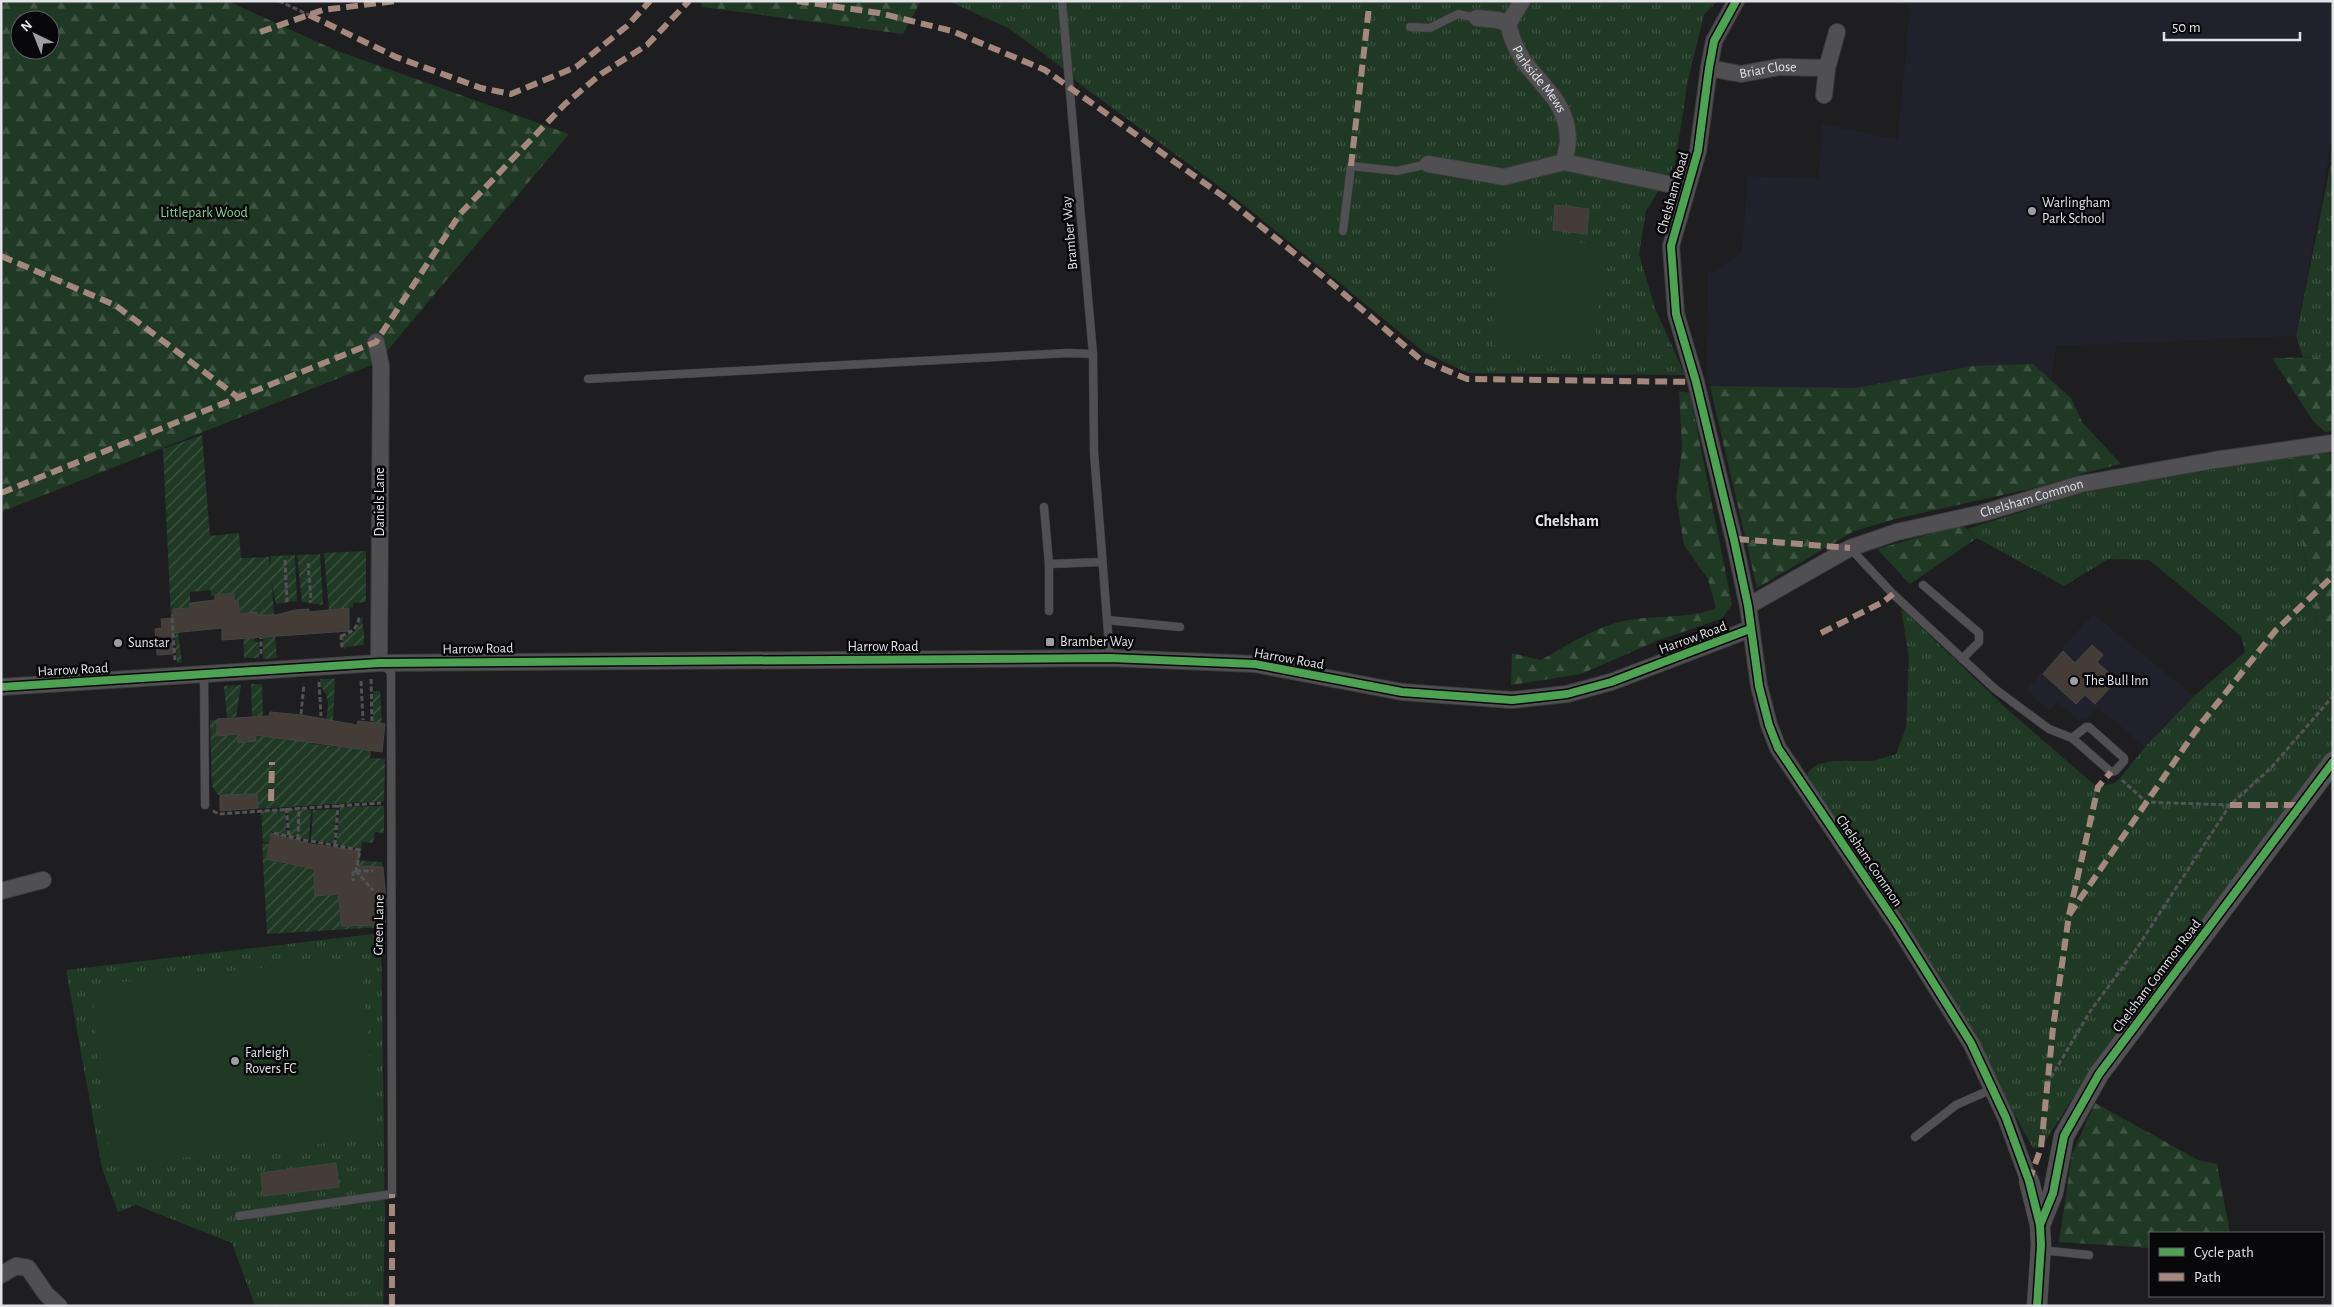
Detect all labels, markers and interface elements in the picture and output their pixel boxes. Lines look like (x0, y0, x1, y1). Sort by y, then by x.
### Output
north arrow (10, 10, 60, 60)
scale bar (2164, 10, 2300, 42)
text: N (18, 18, 35, 35)
text: 50 m (2172, 20, 2201, 35)
street label: Parkside Mews (1509, 43, 1568, 115)
street label: Briar Close (1738, 60, 1797, 81)
street label: Chelsham Road (1655, 150, 1691, 236)
street label: Bramber Way (1060, 196, 1080, 270)
place label: Warlingham Park School (2042, 196, 2110, 226)
marker: Warlingham Park School (2026, 205, 2038, 217)
park label: Littlepark Wood (160, 206, 248, 220)
street label: Daniels Lane (373, 467, 387, 537)
street label: Chelsham Common (1979, 477, 2085, 520)
district label: Chelsham (1535, 513, 1599, 529)
street label: Harrow Road (1657, 619, 1729, 657)
place label: Bramber Way (1060, 635, 1134, 649)
place label: Sunstar (128, 636, 170, 650)
marker: Bramber Way (1044, 636, 1056, 648)
marker: Sunstar (112, 637, 124, 649)
street label: Harrow Road (848, 640, 918, 654)
street label: Harrow Road (442, 641, 514, 657)
street label: Harrow Road (1253, 646, 1325, 672)
street label: Harrow Road (37, 661, 109, 679)
place label: The Bull Inn (2084, 674, 2149, 688)
marker: The Bull Inn (2068, 675, 2080, 687)
street label: Chelsham Common (1833, 813, 1905, 909)
street label: Green Lane (371, 894, 387, 956)
street label: Chelsham Common Road (2110, 917, 2204, 1035)
place label: Farleigh Rovers FC (245, 1046, 296, 1076)
marker: Farleigh Rovers FC (229, 1055, 241, 1067)
legend (2149, 1232, 2324, 1297)
text: Cycle path (2194, 1245, 2254, 1260)
text: Path (2194, 1270, 2221, 1285)

